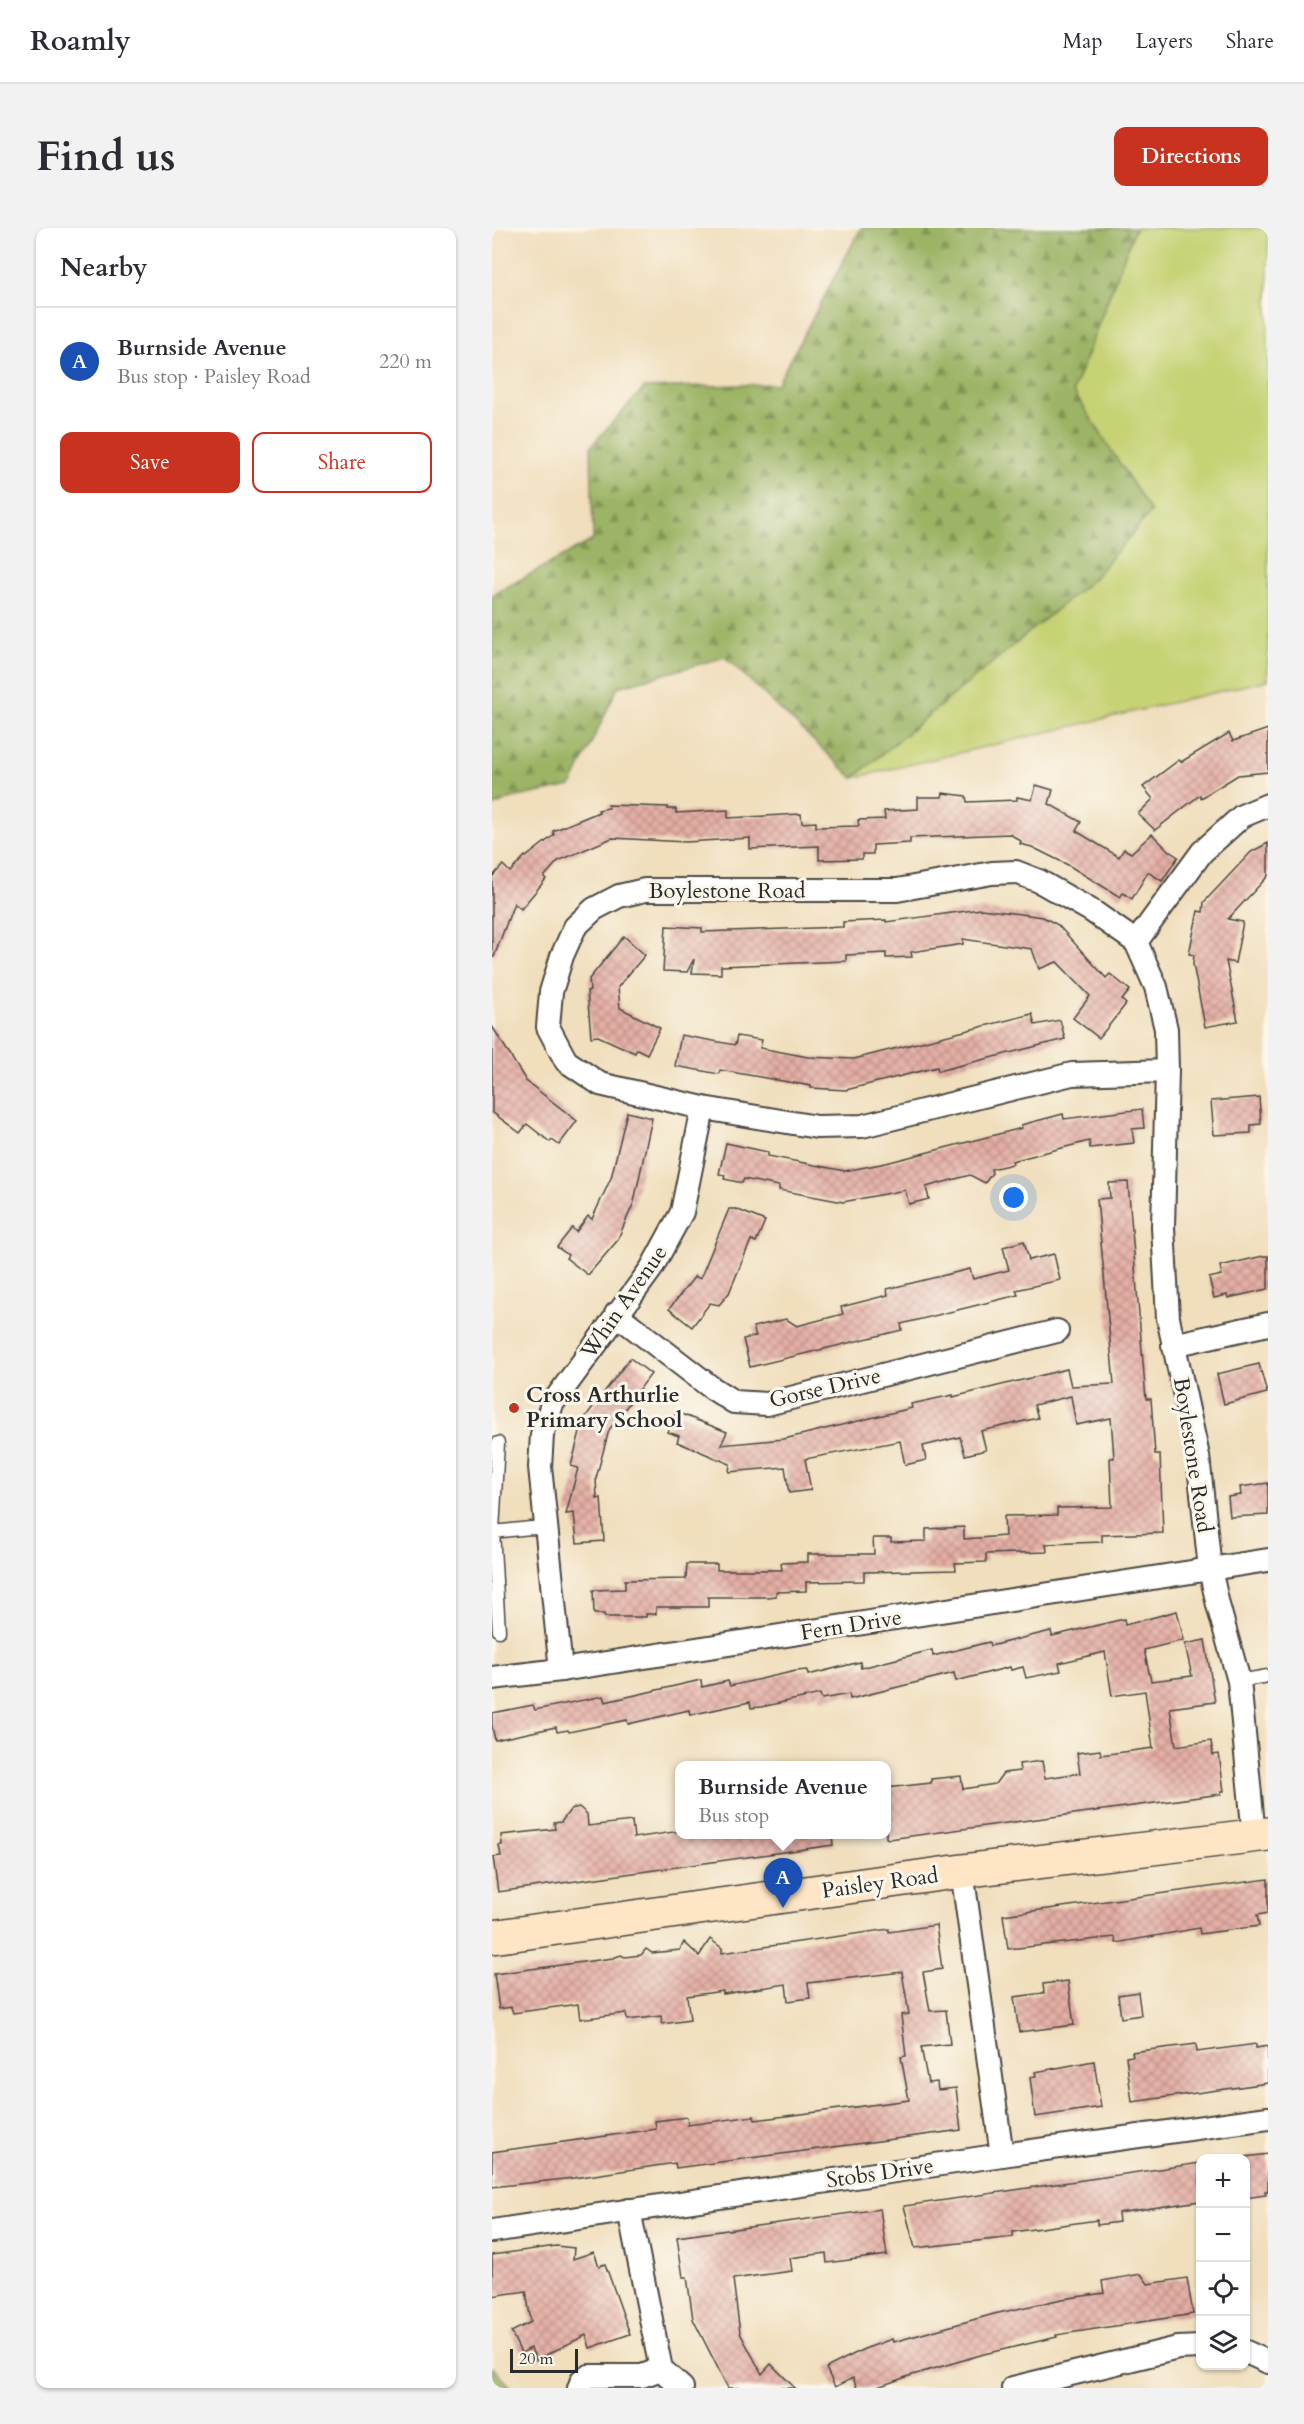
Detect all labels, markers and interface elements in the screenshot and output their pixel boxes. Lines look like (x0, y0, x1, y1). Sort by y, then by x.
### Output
text: Roamly (30, 22, 131, 60)
text: Map (1063, 27, 1103, 56)
text: Layers (1136, 27, 1193, 56)
text: Share (1226, 27, 1274, 56)
button: Directions (1114, 127, 1268, 186)
text: Find us (36, 128, 176, 185)
text: Nearby (60, 250, 148, 285)
text: Burnside Avenue (117, 333, 287, 363)
text: A (72, 348, 87, 375)
text: 220 m (379, 348, 432, 375)
text: Bus stop · Paisley Road (117, 363, 311, 390)
button: Save (60, 432, 240, 493)
button: Share (252, 432, 432, 493)
street label: Boylestone Road (648, 876, 806, 906)
your location (999, 1183, 1028, 1212)
street label: Whin Avenue (573, 1239, 674, 1366)
street label: Gorse Drive (766, 1361, 884, 1415)
street label: Boylestone Road (1166, 1375, 1220, 1535)
place label: Cross Arthurlie Primary School (526, 1380, 683, 1435)
marker: Cross Arthurlie Primary School (507, 1401, 521, 1415)
street label: Fern Drive (798, 1602, 904, 1648)
popup (675, 1761, 891, 1839)
text: Burnside Avenue (698, 1772, 868, 1802)
text: Bus stop (698, 1802, 769, 1829)
pin: A (764, 1858, 802, 1908)
street label: Paisley Road (820, 1860, 941, 1906)
street label: Stobs Drive (824, 2151, 936, 2195)
map controls (1196, 2154, 1250, 2370)
button: + (1196, 2154, 1250, 2208)
button: − (1196, 2208, 1250, 2262)
button: locate (1196, 2262, 1250, 2316)
button: layers (1196, 2316, 1250, 2370)
scale bar (510, 2346, 578, 2374)
text: 20 m (519, 2348, 553, 2370)

